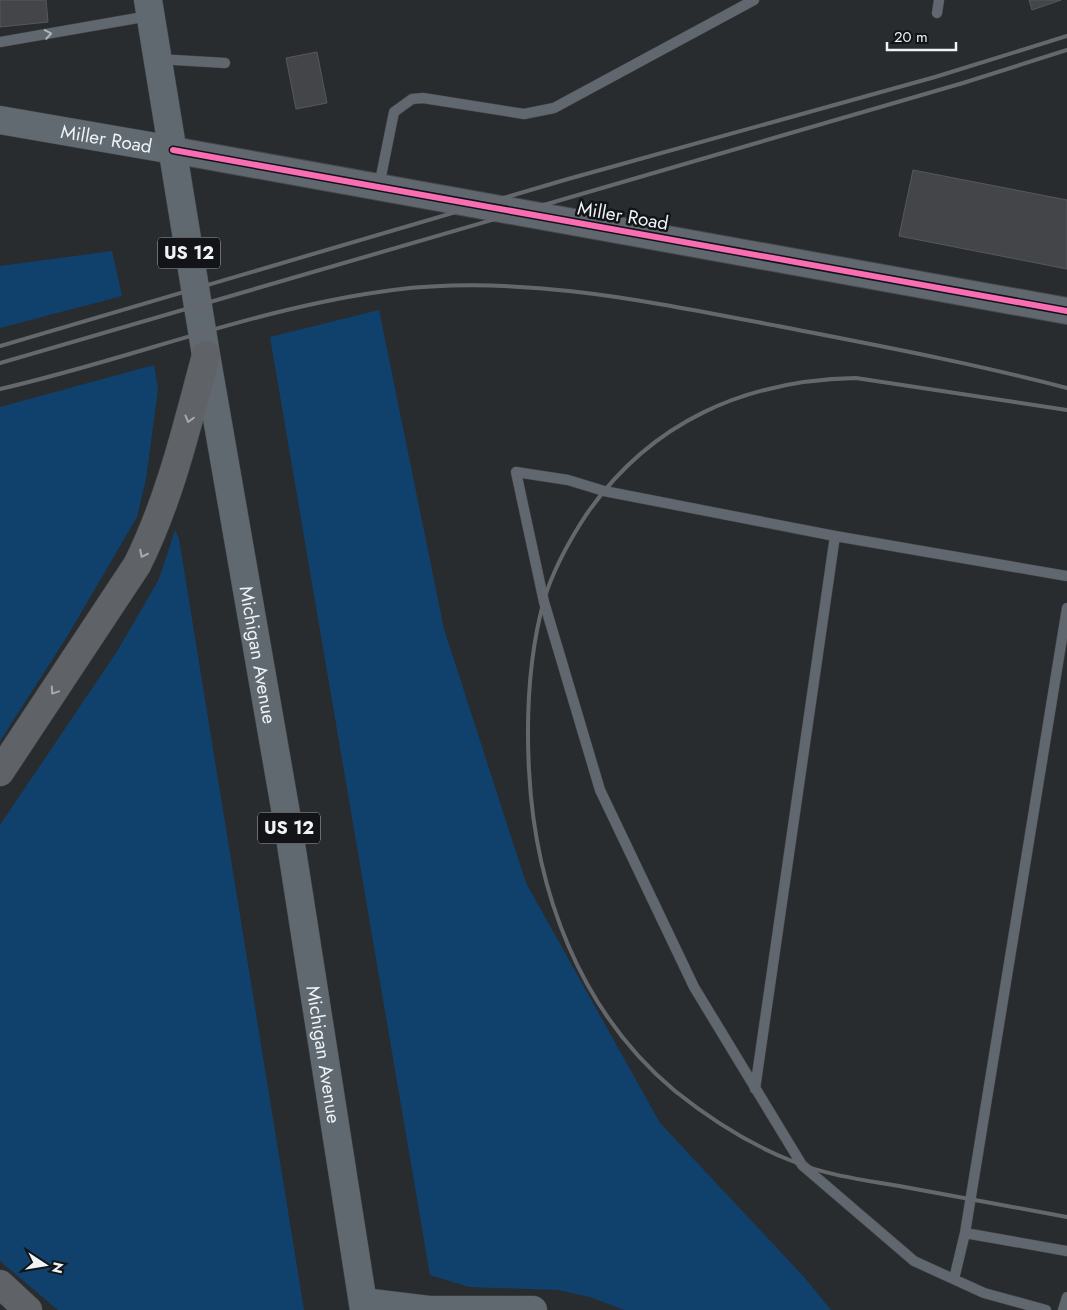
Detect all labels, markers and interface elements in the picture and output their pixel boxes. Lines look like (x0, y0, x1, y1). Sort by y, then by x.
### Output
scale bar (887, 20, 956, 52)
text: 20 m (894, 26, 928, 48)
one-way arrow (44, 29, 52, 39)
street label: Miller Road (59, 118, 154, 160)
street label: Miller Road (575, 194, 671, 237)
road number: US 12 (158, 238, 220, 268)
one-way arrow (184, 415, 195, 424)
one-way arrow (139, 549, 149, 558)
street label: Michigan Avenue (233, 584, 283, 726)
one-way arrow (51, 685, 60, 694)
road number: US 12 (258, 812, 320, 844)
street label: Michigan Avenue (299, 984, 348, 1126)
north arrow (20, 1240, 70, 1290)
text: N (47, 1260, 69, 1275)

